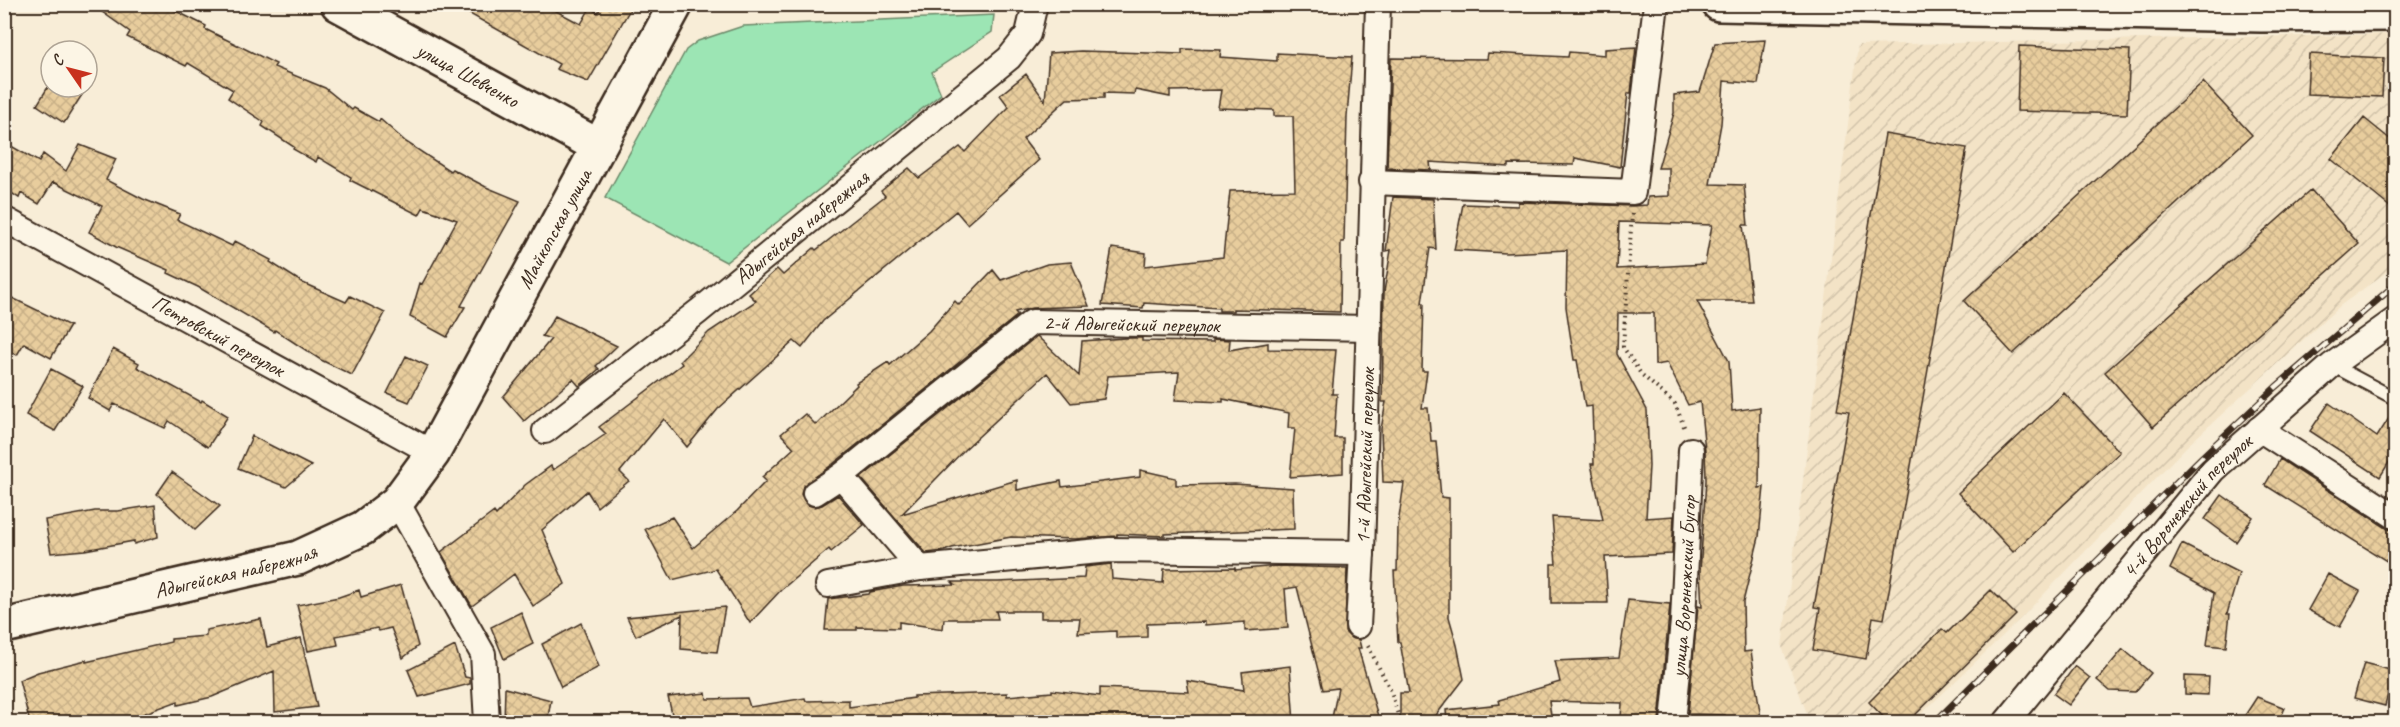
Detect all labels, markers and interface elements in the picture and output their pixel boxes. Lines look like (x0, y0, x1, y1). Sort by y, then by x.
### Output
street label: улица Шевченко (411, 36, 525, 114)
north arrow (39, 39, 99, 99)
text: С (47, 50, 69, 70)
street label: Майкопская улица (511, 162, 598, 293)
street label: Адыгейская набережная (729, 164, 876, 290)
street label: Петровский переулок (148, 289, 291, 383)
street label: 2-й Адыгейский переулок (1043, 309, 1222, 338)
street label: 1-й Адыгейский переулок (1349, 366, 1380, 544)
street label: 4-й Воронежский переулок (2117, 427, 2259, 583)
street label: улица Воронежский Бугор (1664, 494, 1702, 681)
street label: Адыгейская набережная (152, 537, 322, 604)

